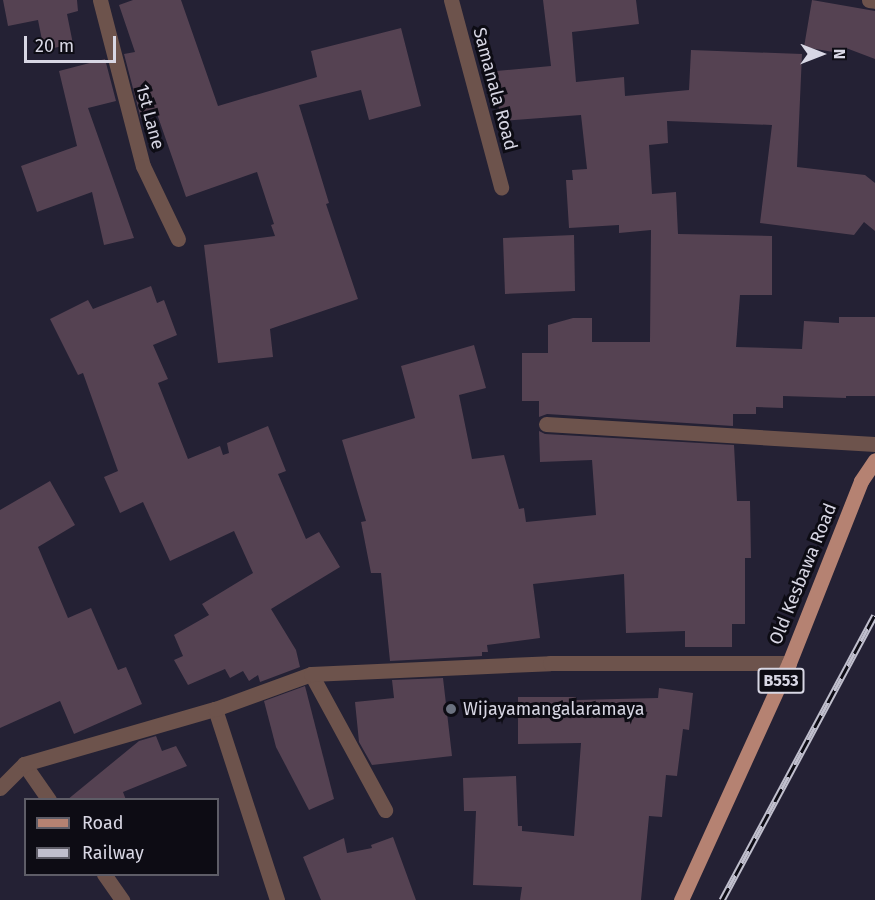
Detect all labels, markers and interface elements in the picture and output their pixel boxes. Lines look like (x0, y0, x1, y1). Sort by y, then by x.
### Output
scale bar (27, 24, 118, 62)
north arrow (791, 24, 851, 84)
street label: Samanala Road (468, 25, 522, 153)
text: 20 m (35, 35, 74, 57)
text: N (830, 49, 849, 59)
street label: 1st Lane (131, 82, 169, 152)
street label: Old Kesbawa Road (765, 500, 841, 648)
road number: B553 (757, 668, 805, 694)
place label: Wijayamangalaramaya (463, 698, 645, 720)
marker: Wijayamangalaramaya (444, 702, 458, 716)
legend (24, 798, 219, 876)
text: Road (82, 812, 124, 834)
text: Railway (82, 842, 144, 864)

